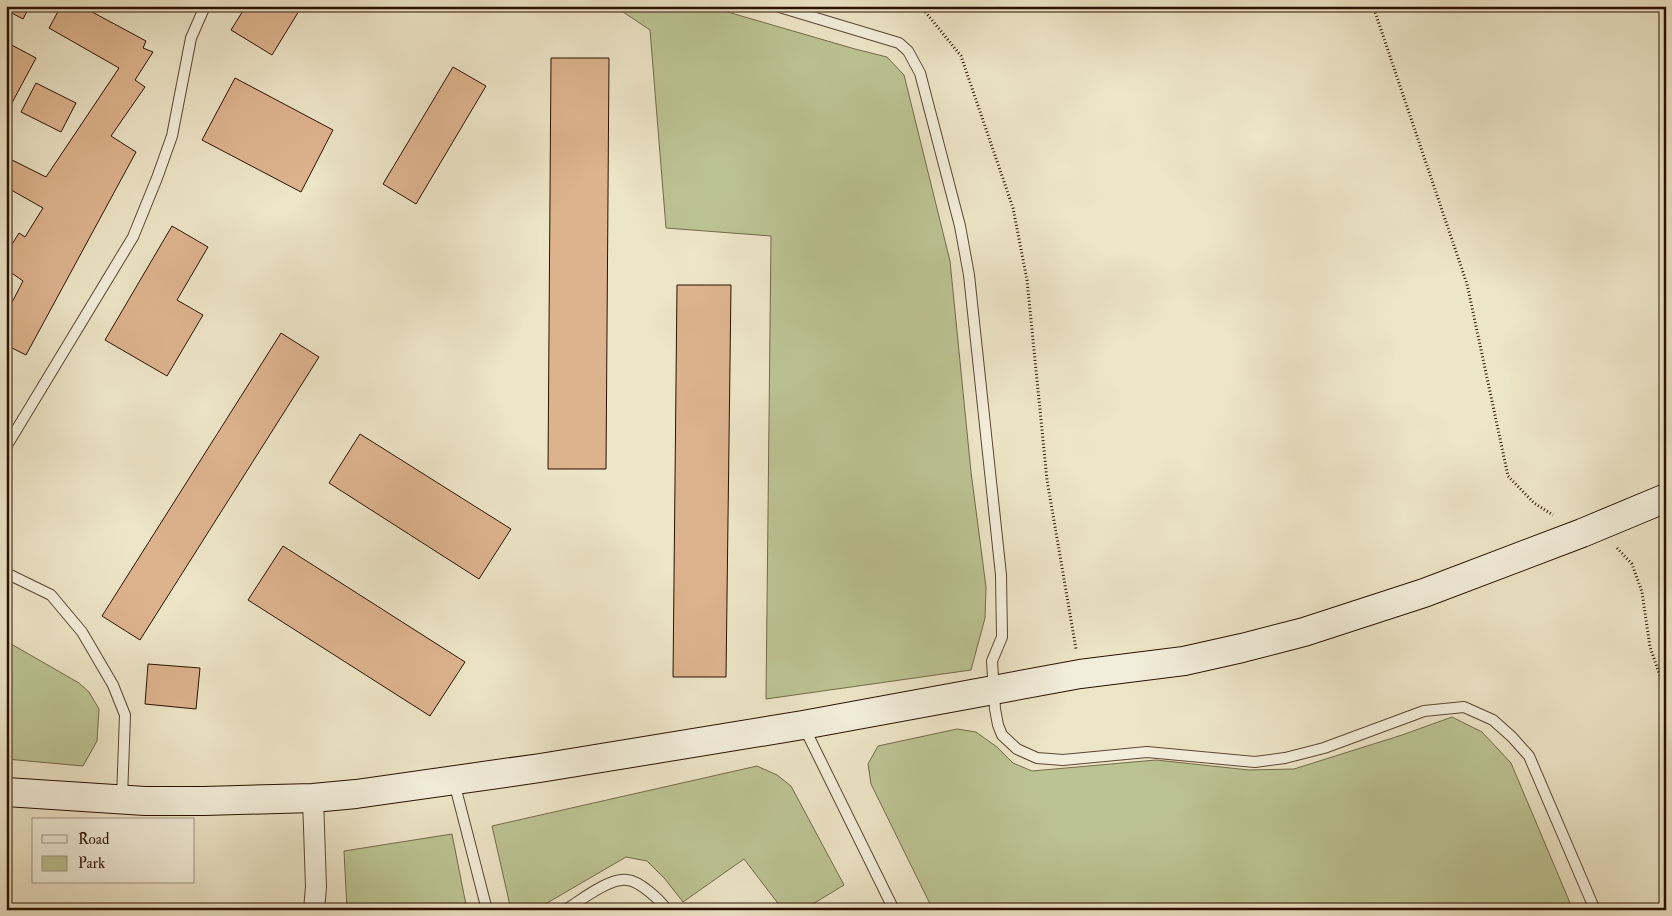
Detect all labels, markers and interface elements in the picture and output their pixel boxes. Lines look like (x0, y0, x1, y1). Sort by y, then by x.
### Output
legend (32, 818, 195, 884)
text: Road (78, 830, 110, 849)
text: Park (78, 854, 105, 873)

